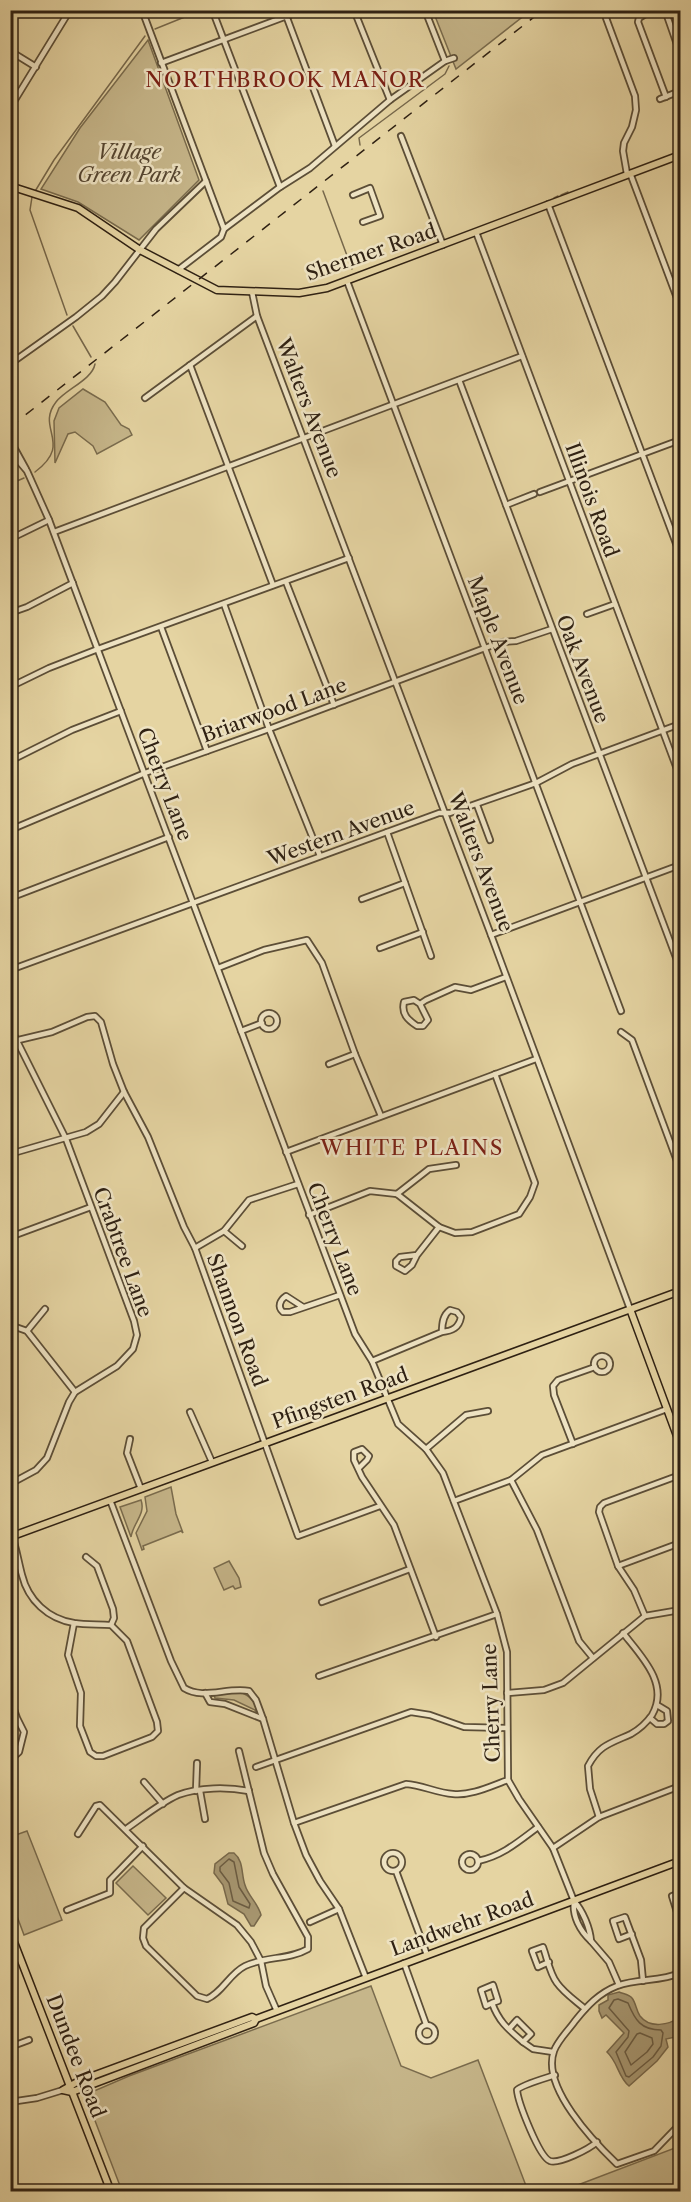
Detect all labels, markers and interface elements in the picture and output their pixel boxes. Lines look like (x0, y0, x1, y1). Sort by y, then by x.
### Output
district label: NORTHBROOK MANOR (145, 67, 425, 92)
park label: Village Green Park (77, 140, 181, 187)
street label: Shermer Road (302, 218, 440, 286)
street label: Walters Avenue (271, 334, 347, 481)
street label: Illinois Road (560, 440, 624, 560)
street label: Maple Avenue (462, 572, 534, 708)
street label: Oak Avenue (551, 612, 615, 726)
street label: Briarwood Lane (198, 673, 350, 747)
street label: Cherry Lane (132, 724, 198, 844)
street label: Walters Avenue (443, 788, 519, 935)
street label: Western Avenue (263, 795, 418, 871)
district label: WHITE PLAINS (319, 1135, 504, 1160)
street label: Cherry Lane (302, 1179, 368, 1299)
street label: Crabtree Lane (88, 1184, 158, 1320)
street label: Shannon Road (202, 1250, 272, 1390)
street label: Pfingsten Road (269, 1362, 411, 1434)
street label: Cherry Lane (477, 1643, 505, 1763)
street label: Landwehr Road (387, 1887, 537, 1961)
street label: Dundee Road (41, 1991, 111, 2121)

